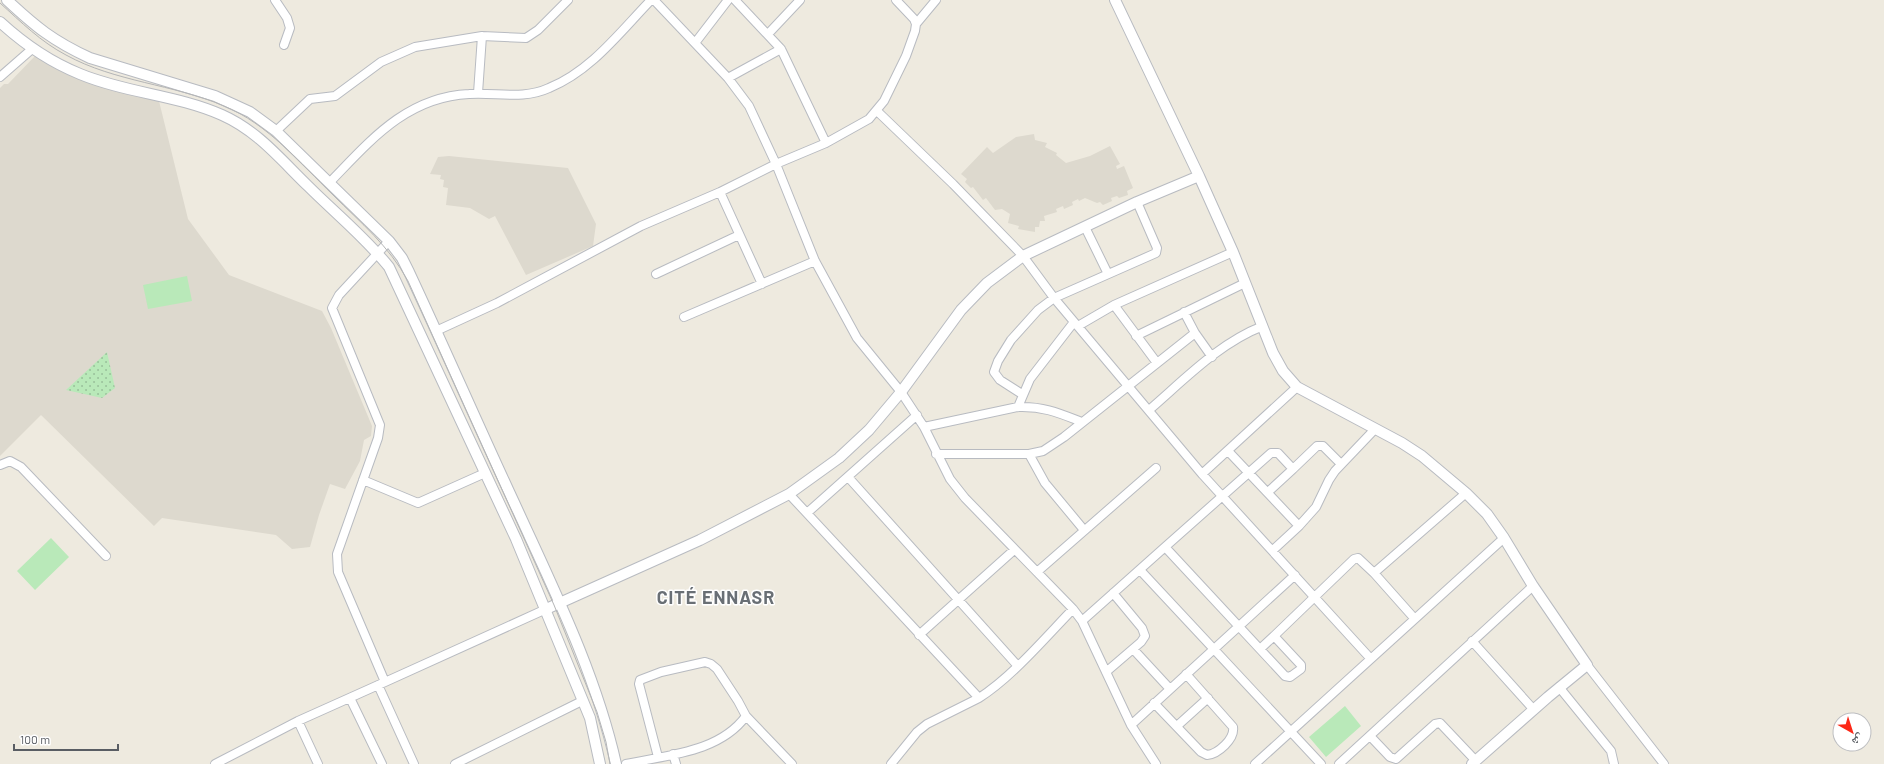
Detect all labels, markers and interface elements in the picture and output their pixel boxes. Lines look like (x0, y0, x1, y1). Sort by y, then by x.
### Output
district label: CITÉ ENNASR (657, 586, 775, 608)
north arrow (1832, 712, 1872, 752)
scale bar (14, 726, 118, 752)
text: ش (1848, 730, 1867, 749)
text: 100 m (20, 732, 50, 746)

